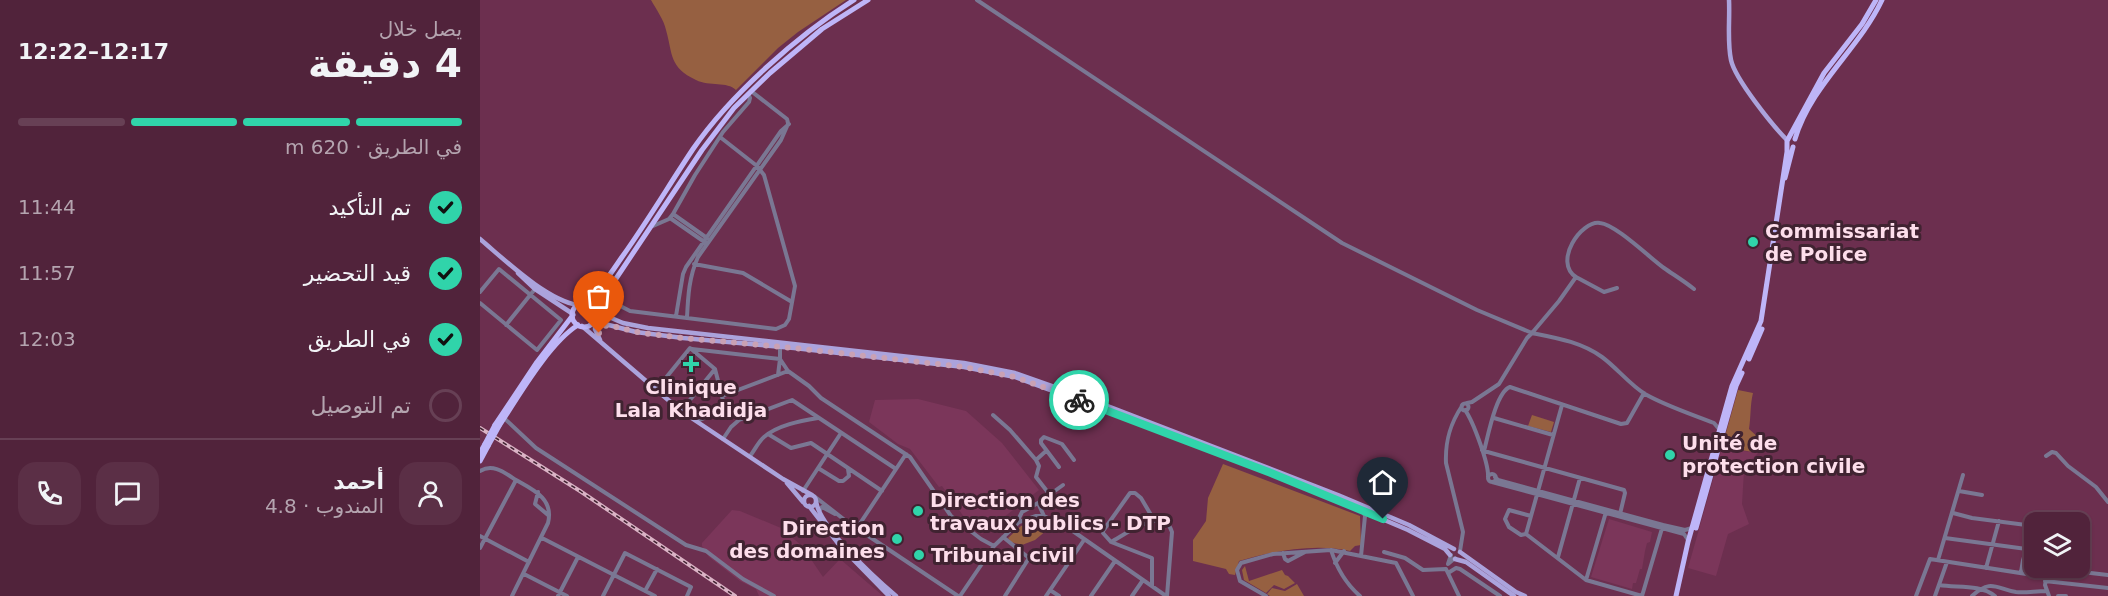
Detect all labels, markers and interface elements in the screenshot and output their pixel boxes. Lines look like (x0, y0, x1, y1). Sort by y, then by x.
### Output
text: يصل خلال (379, 17, 462, 41)
text: 12:17–12:22 (18, 39, 169, 64)
text: 4 دقيقة (308, 41, 462, 86)
text: في الطريق · 620 m (285, 135, 462, 159)
icon: check (429, 191, 462, 224)
text: 11:44 (18, 195, 76, 219)
text: تم التأكيد (328, 195, 411, 220)
place label: Commissariat de Police (1765, 219, 1919, 266)
marker: Commissariat de Police (1746, 235, 1760, 249)
icon: check (429, 257, 462, 290)
text: 11:57 (18, 261, 76, 285)
text: قيد التحضير (304, 261, 411, 286)
pin (573, 271, 624, 333)
icon: bag (582, 280, 615, 313)
icon: check (429, 323, 462, 356)
text: 12:03 (18, 327, 76, 351)
text: في الطريق (308, 327, 411, 352)
marker: Clinique Lala Khadidja (682, 355, 700, 373)
courier (1049, 370, 1109, 430)
place label: Clinique Lala Khadidja (615, 375, 767, 422)
icon: bike (1063, 384, 1096, 417)
text: تم التوصيل (310, 393, 411, 418)
place label: Unité de protection civile (1682, 431, 1865, 478)
marker: Unité de protection civile (1663, 448, 1677, 462)
pin (1357, 457, 1408, 519)
button: phone (18, 462, 81, 525)
button: chat (96, 462, 159, 525)
button: person (399, 462, 462, 525)
icon: home (1366, 466, 1399, 499)
text: أحمد (333, 469, 384, 494)
place label: Direction des travaux publics - DTP (930, 488, 1171, 535)
text: المندوب · 4.8 (265, 494, 384, 518)
marker: Direction des travaux publics - DTP (911, 504, 925, 518)
map controls (2024, 512, 2090, 578)
button: layers (2024, 512, 2090, 578)
place label: Direction des domaines (729, 516, 885, 563)
marker: Direction des domaines (890, 532, 904, 546)
place label: Tribunal civil (931, 543, 1075, 567)
marker: Tribunal civil (912, 548, 926, 562)

